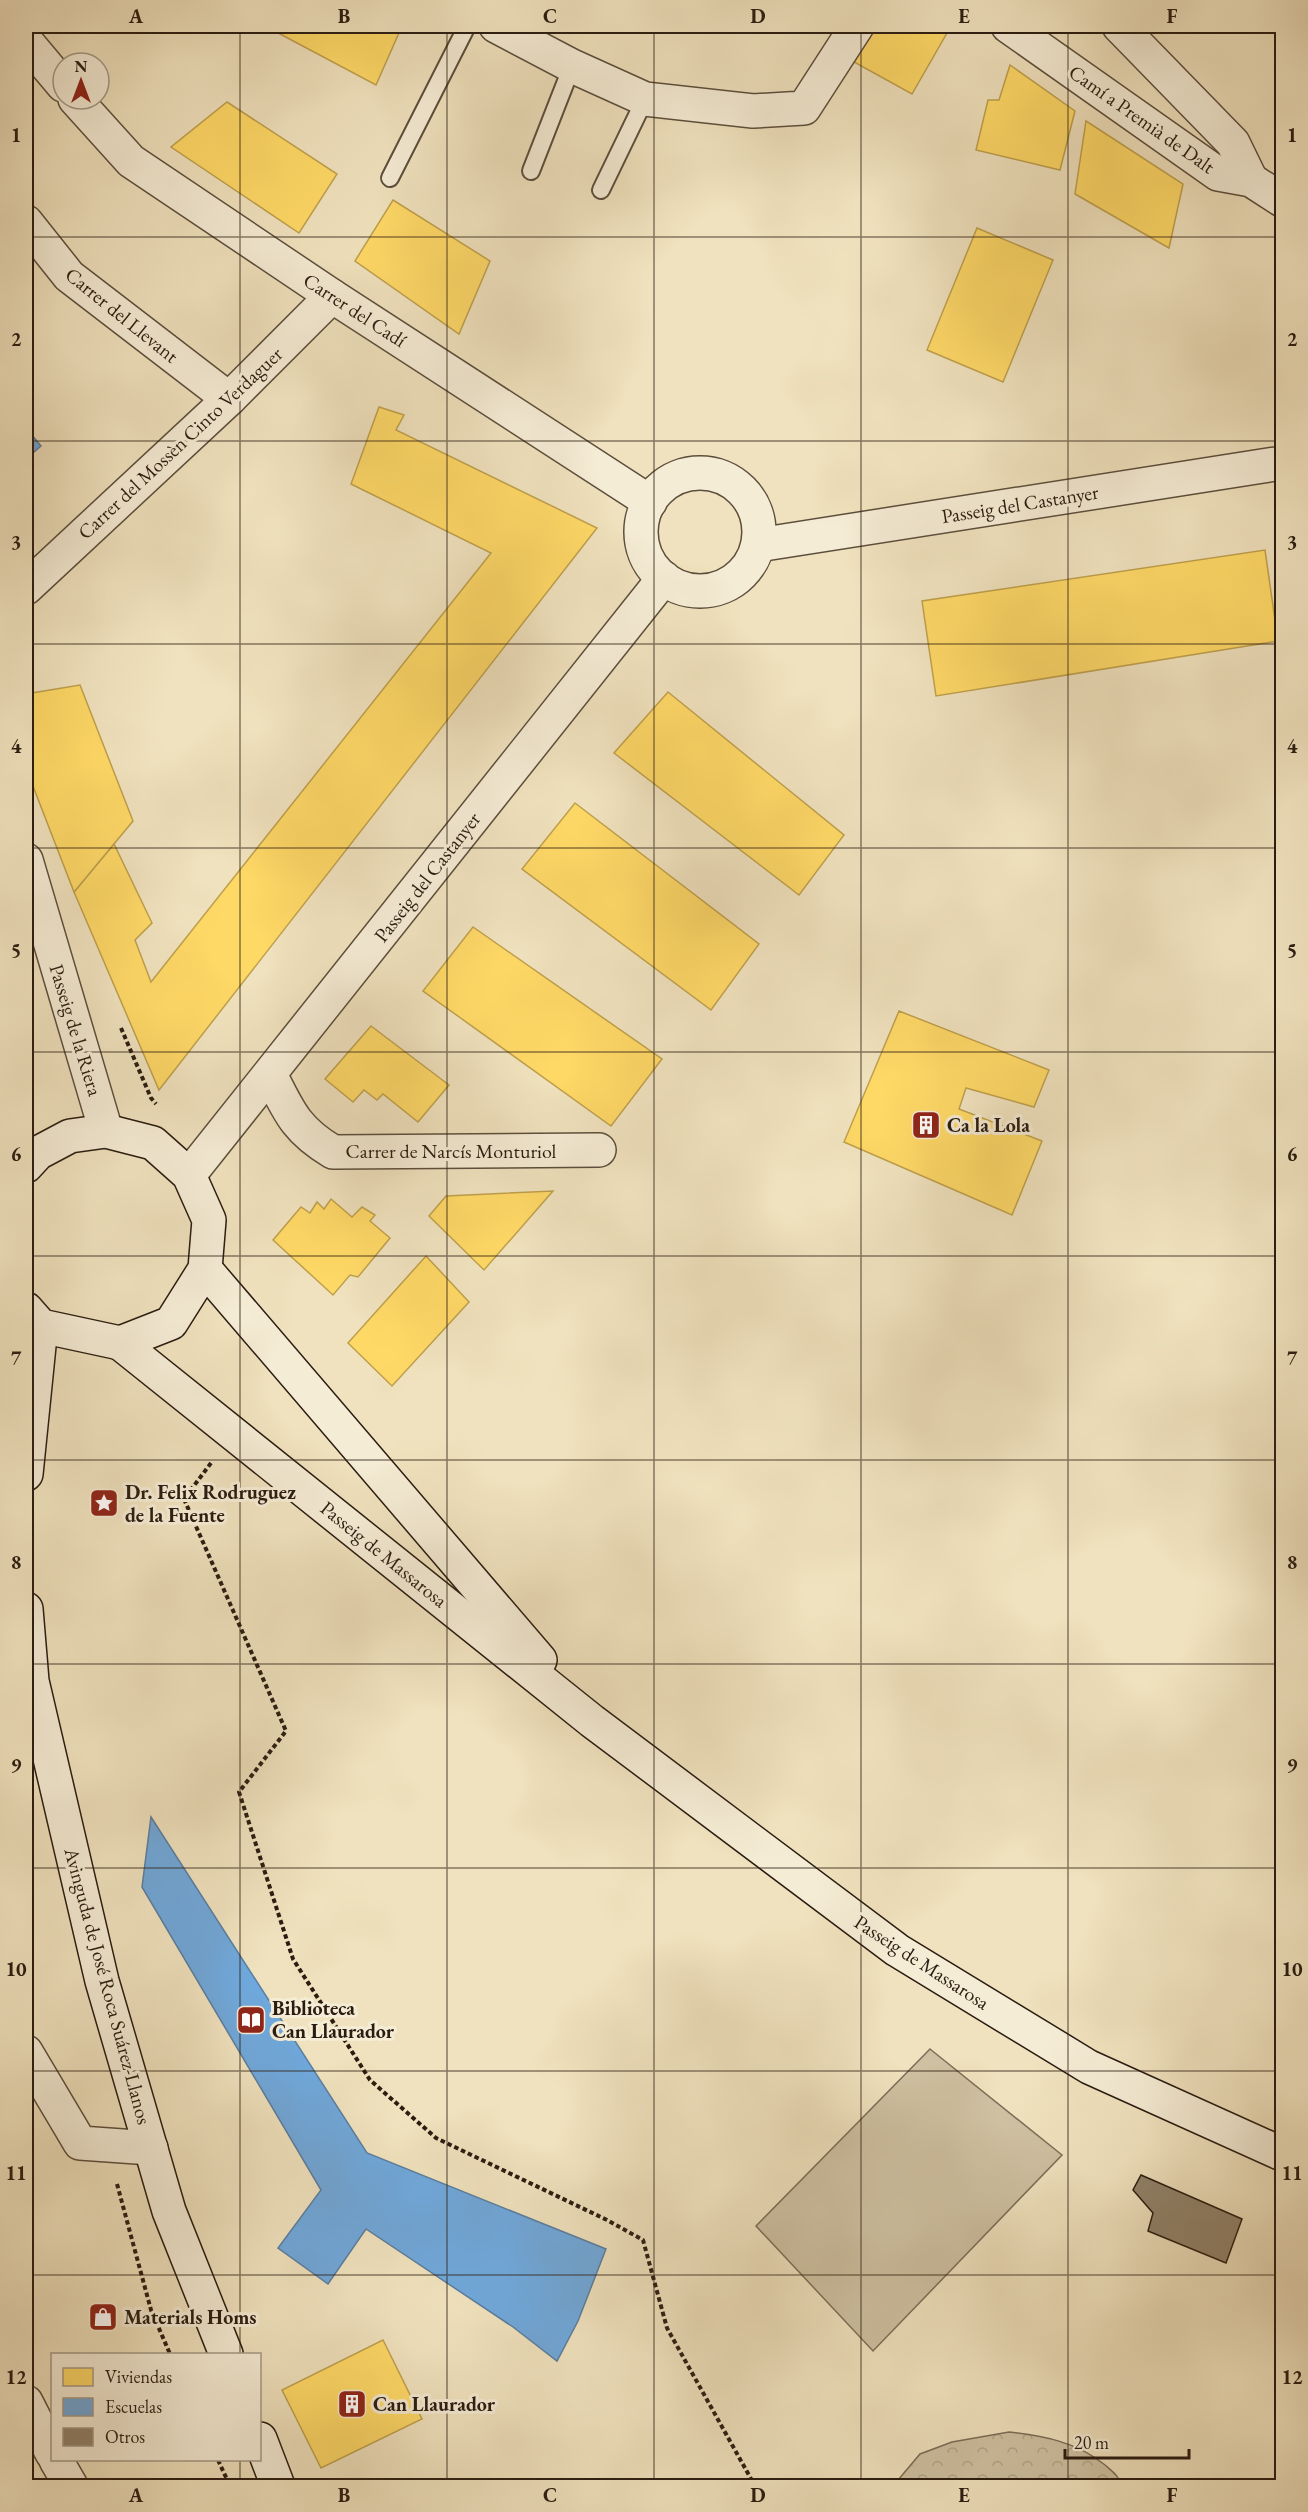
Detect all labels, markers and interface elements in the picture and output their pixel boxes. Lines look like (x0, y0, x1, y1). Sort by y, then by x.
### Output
text: A (128, 3, 144, 29)
text: B (338, 3, 350, 29)
text: C (543, 3, 557, 29)
text: D (750, 3, 766, 29)
text: E (958, 3, 970, 29)
text: F (1167, 3, 1178, 29)
north arrow (51, 51, 111, 111)
text: N (75, 56, 88, 77)
street label: Camí a Premià de Dalt (1064, 59, 1221, 180)
text: 1 (11, 122, 21, 148)
text: 1 (1287, 122, 1297, 148)
street label: Carrer del Llevant (60, 261, 184, 369)
street label: Carrer del Cadí (298, 267, 412, 353)
text: 2 (11, 326, 22, 352)
text: 2 (1287, 326, 1298, 352)
street label: Carrer del Mossèn Cinto Verdaguer (72, 341, 288, 545)
street label: Passeig del Castanyer (940, 479, 1101, 529)
text: 3 (11, 529, 21, 555)
text: 3 (1287, 529, 1297, 555)
text: 4 (11, 733, 22, 759)
text: 4 (1287, 733, 1298, 759)
street label: Passeig del Castanyer (368, 806, 486, 947)
text: 5 (11, 937, 21, 963)
text: 5 (1287, 937, 1297, 963)
street label: Passeig de la Riera (44, 961, 108, 1099)
building icon: Ca la Lola (910, 1109, 942, 1141)
place label: Ca la Lola (947, 1112, 1030, 1138)
street label: Carrer de Narcís Monturiol (346, 1138, 557, 1164)
text: 6 (11, 1141, 22, 1167)
text: 6 (1287, 1141, 1298, 1167)
text: 7 (11, 1345, 22, 1371)
text: 7 (1287, 1345, 1298, 1371)
place label: Dr. Felix Rodruguez de la Fuente (125, 1479, 296, 1528)
place icon: Dr. Felix Rodruguez de la Fuente (88, 1487, 120, 1519)
street label: Passeig de Massarosa (315, 1495, 453, 1613)
text: 8 (11, 1549, 21, 1575)
text: 8 (1287, 1549, 1297, 1575)
text: 9 (11, 1752, 22, 1778)
text: 9 (1287, 1752, 1298, 1778)
street label: Avinguda de José Roca Suárez-Llanos (58, 1844, 158, 2127)
street label: Passeig de Massarosa (850, 1909, 994, 2015)
text: 10 (5, 1956, 27, 1982)
text: 10 (1281, 1956, 1303, 1982)
place label: Biblioteca Can Llaurador (272, 1995, 395, 2044)
library icon: Biblioteca Can Llaurador (235, 2004, 267, 2036)
text: 11 (5, 2160, 27, 2186)
text: 11 (1281, 2160, 1303, 2186)
shop icon: Materials Homs (87, 2301, 119, 2333)
place label: Materials Homs (124, 2304, 257, 2330)
legend (51, 2353, 261, 2461)
text: 12 (5, 2364, 27, 2390)
text: 12 (1281, 2364, 1303, 2390)
text: Viviendas (105, 2365, 172, 2388)
building icon: Can Llaurador (336, 2388, 368, 2420)
place label: Can Llaurador (373, 2391, 496, 2417)
text: Escuelas (105, 2395, 162, 2418)
scale bar (1065, 2422, 1190, 2460)
text: Otros (105, 2425, 145, 2448)
text: 20 m (1074, 2431, 1109, 2454)
text: A (128, 2482, 144, 2508)
text: B (338, 2482, 350, 2508)
text: C (543, 2482, 557, 2508)
text: D (750, 2482, 766, 2508)
text: E (958, 2482, 970, 2508)
text: F (1167, 2482, 1178, 2508)

